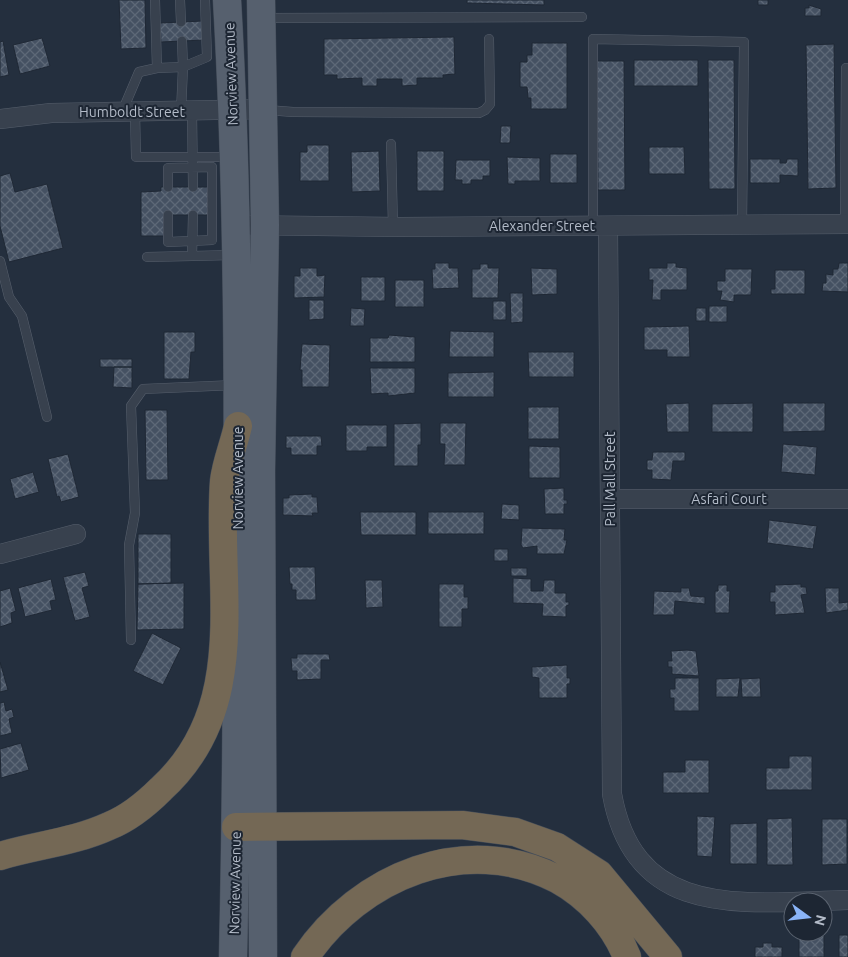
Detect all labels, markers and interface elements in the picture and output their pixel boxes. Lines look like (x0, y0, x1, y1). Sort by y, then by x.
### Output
street label: Norview Avenue (221, 22, 241, 126)
street label: Humboldt Street (79, 104, 185, 120)
street label: Alexander Street (489, 218, 596, 234)
street label: Norview Avenue (230, 427, 246, 530)
street label: Pall Mall Street (602, 431, 618, 526)
street label: Asfari Court (691, 491, 767, 507)
street label: Norview Avenue (226, 831, 244, 935)
north arrow (783, 892, 833, 942)
text: N (811, 913, 830, 927)

